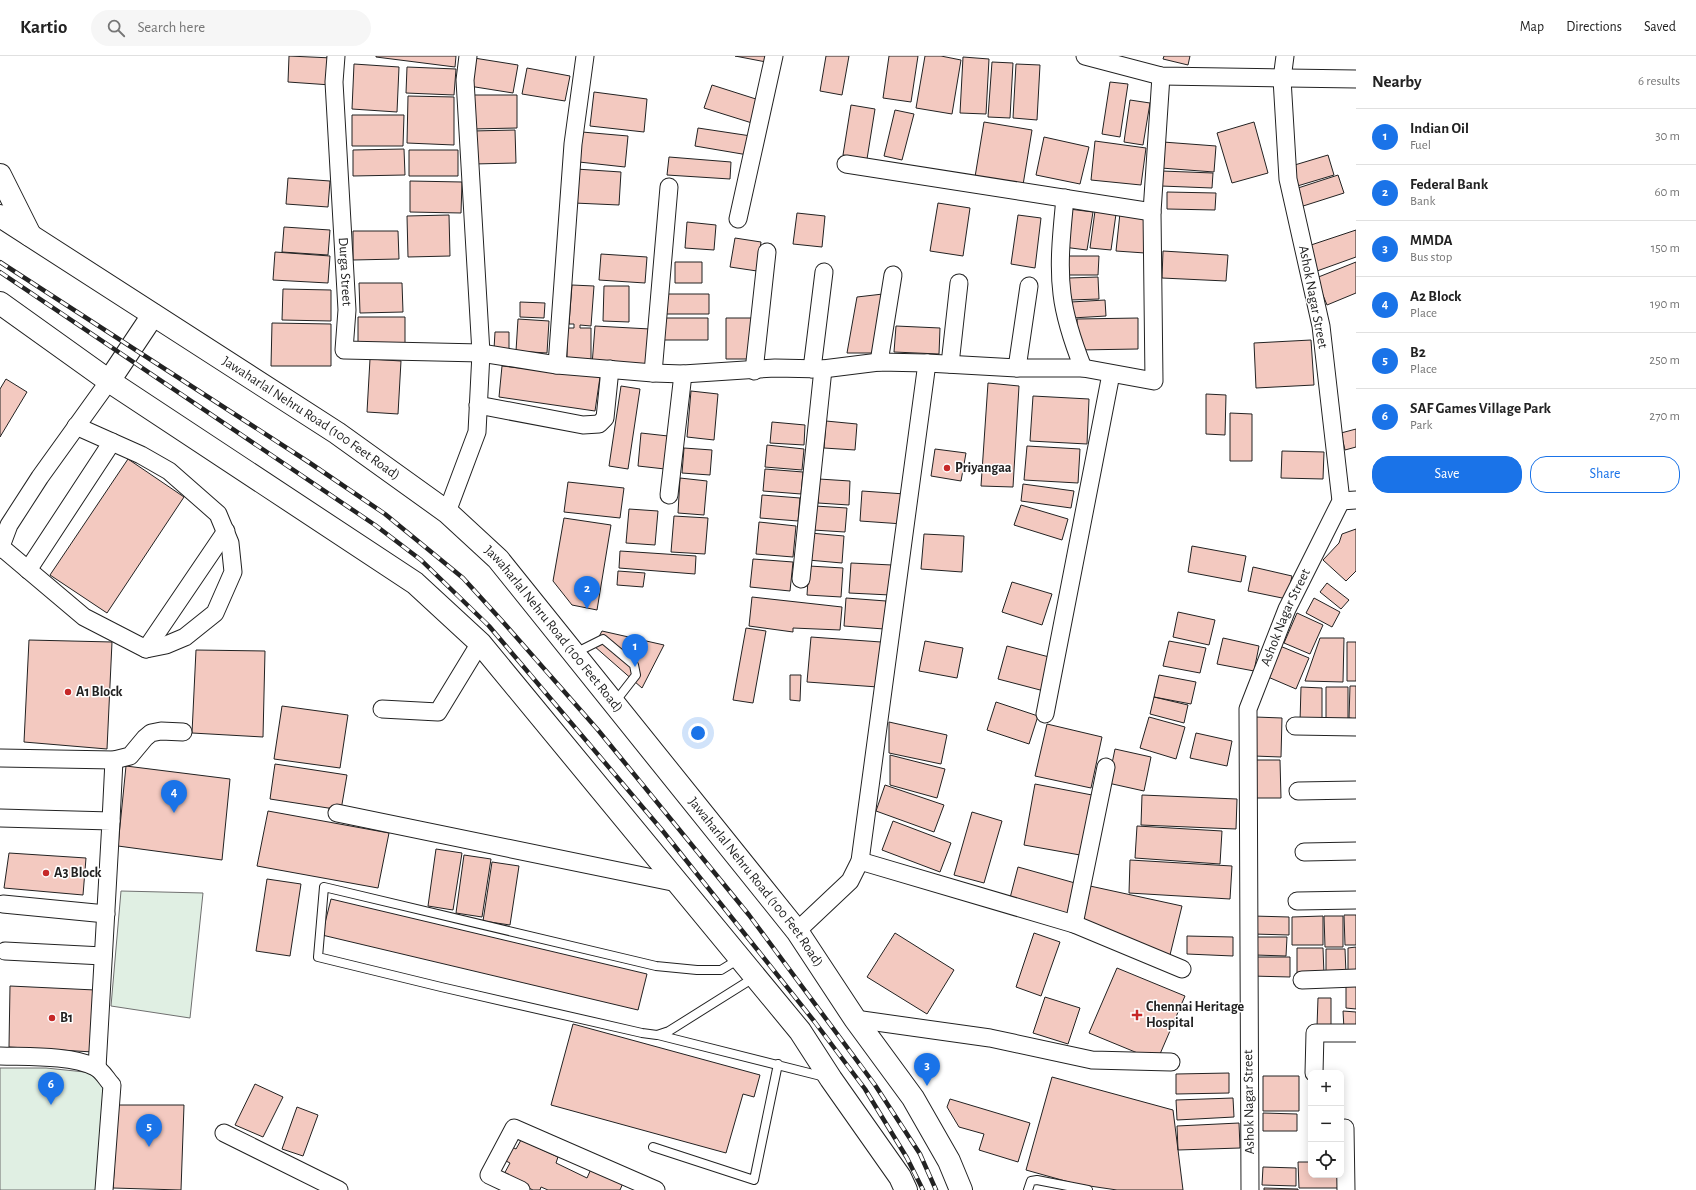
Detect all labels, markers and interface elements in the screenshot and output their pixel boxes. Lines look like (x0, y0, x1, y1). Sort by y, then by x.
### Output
search box (91, 10, 371, 46)
icon: search (105, 17, 127, 39)
text: Kartio (20, 18, 67, 37)
text: Search here (137, 20, 205, 35)
text: Map (1520, 20, 1544, 34)
text: Directions (1566, 20, 1622, 34)
text: Saved (1644, 20, 1676, 34)
text: Nearby (1372, 73, 1422, 90)
text: 6 results (1638, 75, 1680, 88)
text: Indian Oil (1410, 121, 1469, 136)
text: 1 (1383, 130, 1387, 143)
text: 30 m (1655, 130, 1680, 143)
text: Fuel (1410, 139, 1431, 152)
text: Federal Bank (1410, 177, 1488, 192)
text: 2 (1382, 186, 1388, 199)
text: 60 m (1654, 186, 1680, 199)
text: Bank (1410, 195, 1436, 208)
text: MMDA (1410, 233, 1452, 248)
street label: Durga Street (336, 237, 354, 307)
text: 3 (1382, 242, 1388, 255)
text: 150 m (1651, 242, 1680, 255)
street label: Ashok Nagar Street (1296, 244, 1330, 350)
text: Bus stop (1410, 251, 1452, 264)
text: A2 Block (1410, 289, 1462, 304)
text: 4 (1382, 298, 1388, 311)
text: 190 m (1650, 298, 1680, 311)
text: Place (1410, 307, 1437, 320)
text: B2 (1410, 345, 1426, 360)
street label: Jawaharlal Nehru Road (100 Feet Road) (220, 354, 402, 483)
text: 5 (1382, 354, 1388, 367)
text: 250 m (1649, 354, 1680, 367)
text: Place (1410, 363, 1437, 376)
text: SAF Games Village Park (1410, 401, 1551, 416)
text: 6 (1382, 410, 1388, 423)
text: 270 m (1649, 410, 1680, 423)
text: Park (1410, 419, 1432, 432)
button: Save (1372, 456, 1522, 493)
button: Share (1530, 456, 1680, 493)
place label: Priyangaa (955, 461, 1012, 475)
marker: Priyangaa (942, 463, 952, 473)
street label: Jawaharlal Nehru Road (100 Feet Road) (482, 543, 625, 715)
street label: Ashok Nagar Street (1258, 566, 1313, 668)
pin: 2 (574, 576, 600, 609)
pin: 1 (622, 634, 648, 667)
place label: A1 Block (76, 685, 123, 699)
marker: A1 Block (63, 687, 73, 697)
your location (688, 723, 708, 743)
pin: 4 (161, 780, 187, 813)
street label: Jawaharlal Nehru Road (100 Feet Road) (686, 795, 826, 969)
place label: A3 Block (54, 866, 102, 880)
marker: A3 Block (41, 868, 51, 878)
place label: Chennai Heritage Hospital (1146, 1000, 1245, 1030)
marker: Chennai Heritage Hospital (1131, 1009, 1143, 1021)
place label: B1 (60, 1011, 73, 1025)
marker: B1 (47, 1013, 57, 1023)
street label: Ashok Nagar Street (1241, 1049, 1257, 1154)
pin: 3 (914, 1053, 940, 1086)
map controls (1308, 1070, 1344, 1178)
button: + (1308, 1070, 1344, 1106)
pin: 6 (38, 1072, 64, 1105)
button: − (1308, 1106, 1344, 1142)
pin: 5 (136, 1114, 162, 1147)
button: locate (1308, 1142, 1344, 1178)

